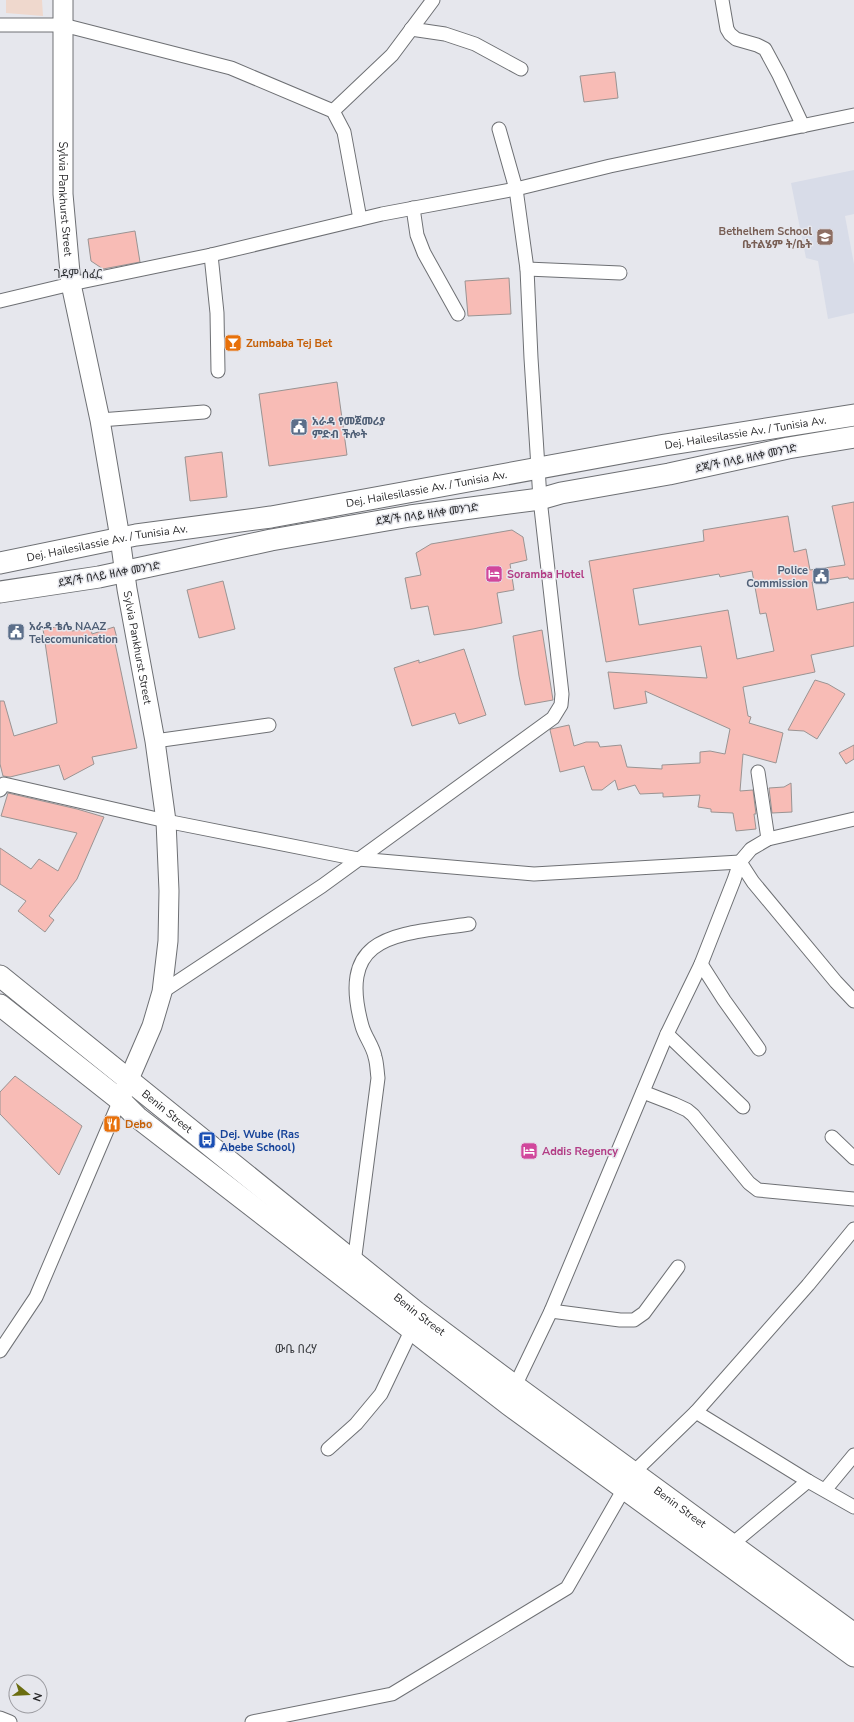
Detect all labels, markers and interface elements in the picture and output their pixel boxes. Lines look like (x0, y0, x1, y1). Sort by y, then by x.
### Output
street label: Sylvia Pankhurst Street (55, 141, 76, 257)
place label: Bethelhem School ቤተልሄም ት/ቤት (719, 224, 812, 252)
school or university icon: Bethelhem School ቤተልሄም ት/ቤት (815, 227, 835, 247)
district label: ገዳም ሰፈር (54, 266, 102, 282)
bar icon: Zumbaba Tej Bet (223, 333, 243, 353)
place label: Zumbaba Tej Bet (246, 336, 333, 351)
street label: Dej. Hailesilassie Av. / Tunisia Av. (664, 413, 827, 453)
place label: አራዳ የመጀመሪያ ምድብ ችሎት (312, 414, 385, 442)
public building icon: አራዳ የመጀመሪያ ምድብ ችሎት (289, 417, 309, 437)
street label: ደጃ/ች በላይ ዘለቀ መንገድ (694, 440, 799, 477)
street label: Dej. Hailesilassie Av. / Tunisia Av. (345, 467, 508, 511)
street label: ደጃ/ች በላይ ዘለቀ መንገድ (375, 500, 480, 529)
street label: Dej. Hailesilassie Av. / Tunisia Av. (25, 521, 189, 565)
street label: ደጃ/ች በላይ ዘለቀ መንገድ (57, 558, 162, 591)
place label: Police Commission (746, 563, 808, 591)
hotel icon: Soramba Hotel (484, 564, 504, 584)
public building icon: Police Commission (811, 566, 831, 586)
place label: Soramba Hotel (507, 567, 585, 582)
street label: Sylvia Pankhurst Street (119, 590, 155, 706)
place label: አራዳ ቴሌ NAAZ Telecomunication (29, 619, 118, 647)
public building icon: አራዳ ቴሌ NAAZ Telecomunication (6, 622, 26, 642)
street label: Benin Street (138, 1086, 196, 1137)
restaurant icon: Debo (102, 1114, 122, 1134)
place label: Debo (125, 1117, 152, 1132)
place label: Dej. Wube (Ras Abebe School) (220, 1127, 299, 1155)
bus stop icon: Dej. Wube (Ras Abebe School) (197, 1130, 217, 1150)
hotel icon: Addis Regency (519, 1141, 539, 1161)
place label: Addis Regency (542, 1144, 618, 1159)
street label: Benin Street (390, 1290, 448, 1339)
district label: ውቤ በረሃ (275, 1341, 317, 1357)
street label: Benin Street (651, 1483, 709, 1531)
north arrow (8, 1674, 48, 1714)
text: N (29, 1691, 45, 1703)

